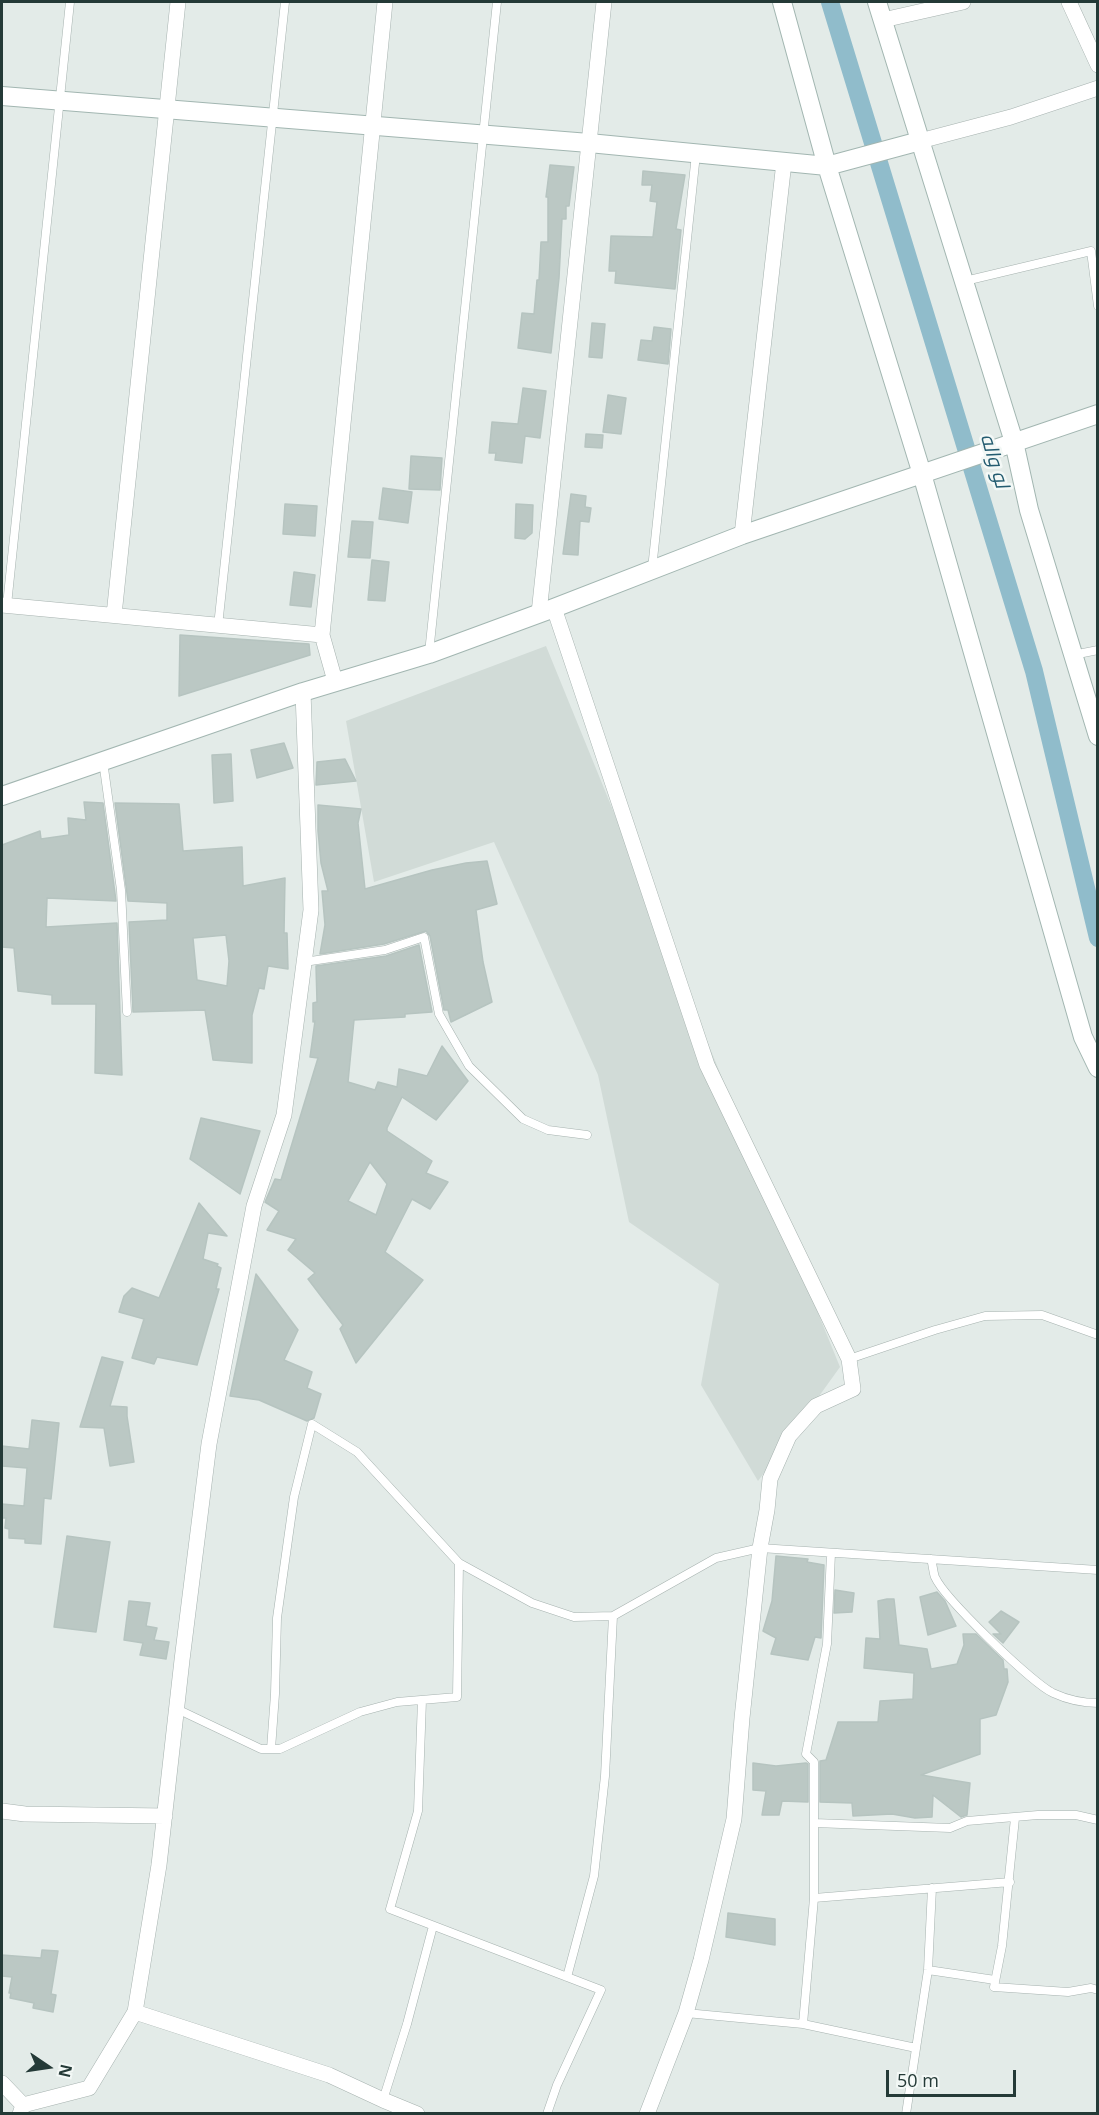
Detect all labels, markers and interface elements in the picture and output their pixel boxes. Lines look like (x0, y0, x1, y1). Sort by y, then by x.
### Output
water label: لو واله (974, 431, 1014, 491)
north arrow (18, 2037, 78, 2097)
scale bar (889, 2058, 1020, 2096)
text: N (53, 2062, 78, 2080)
text: 50 m (897, 2068, 939, 2092)

